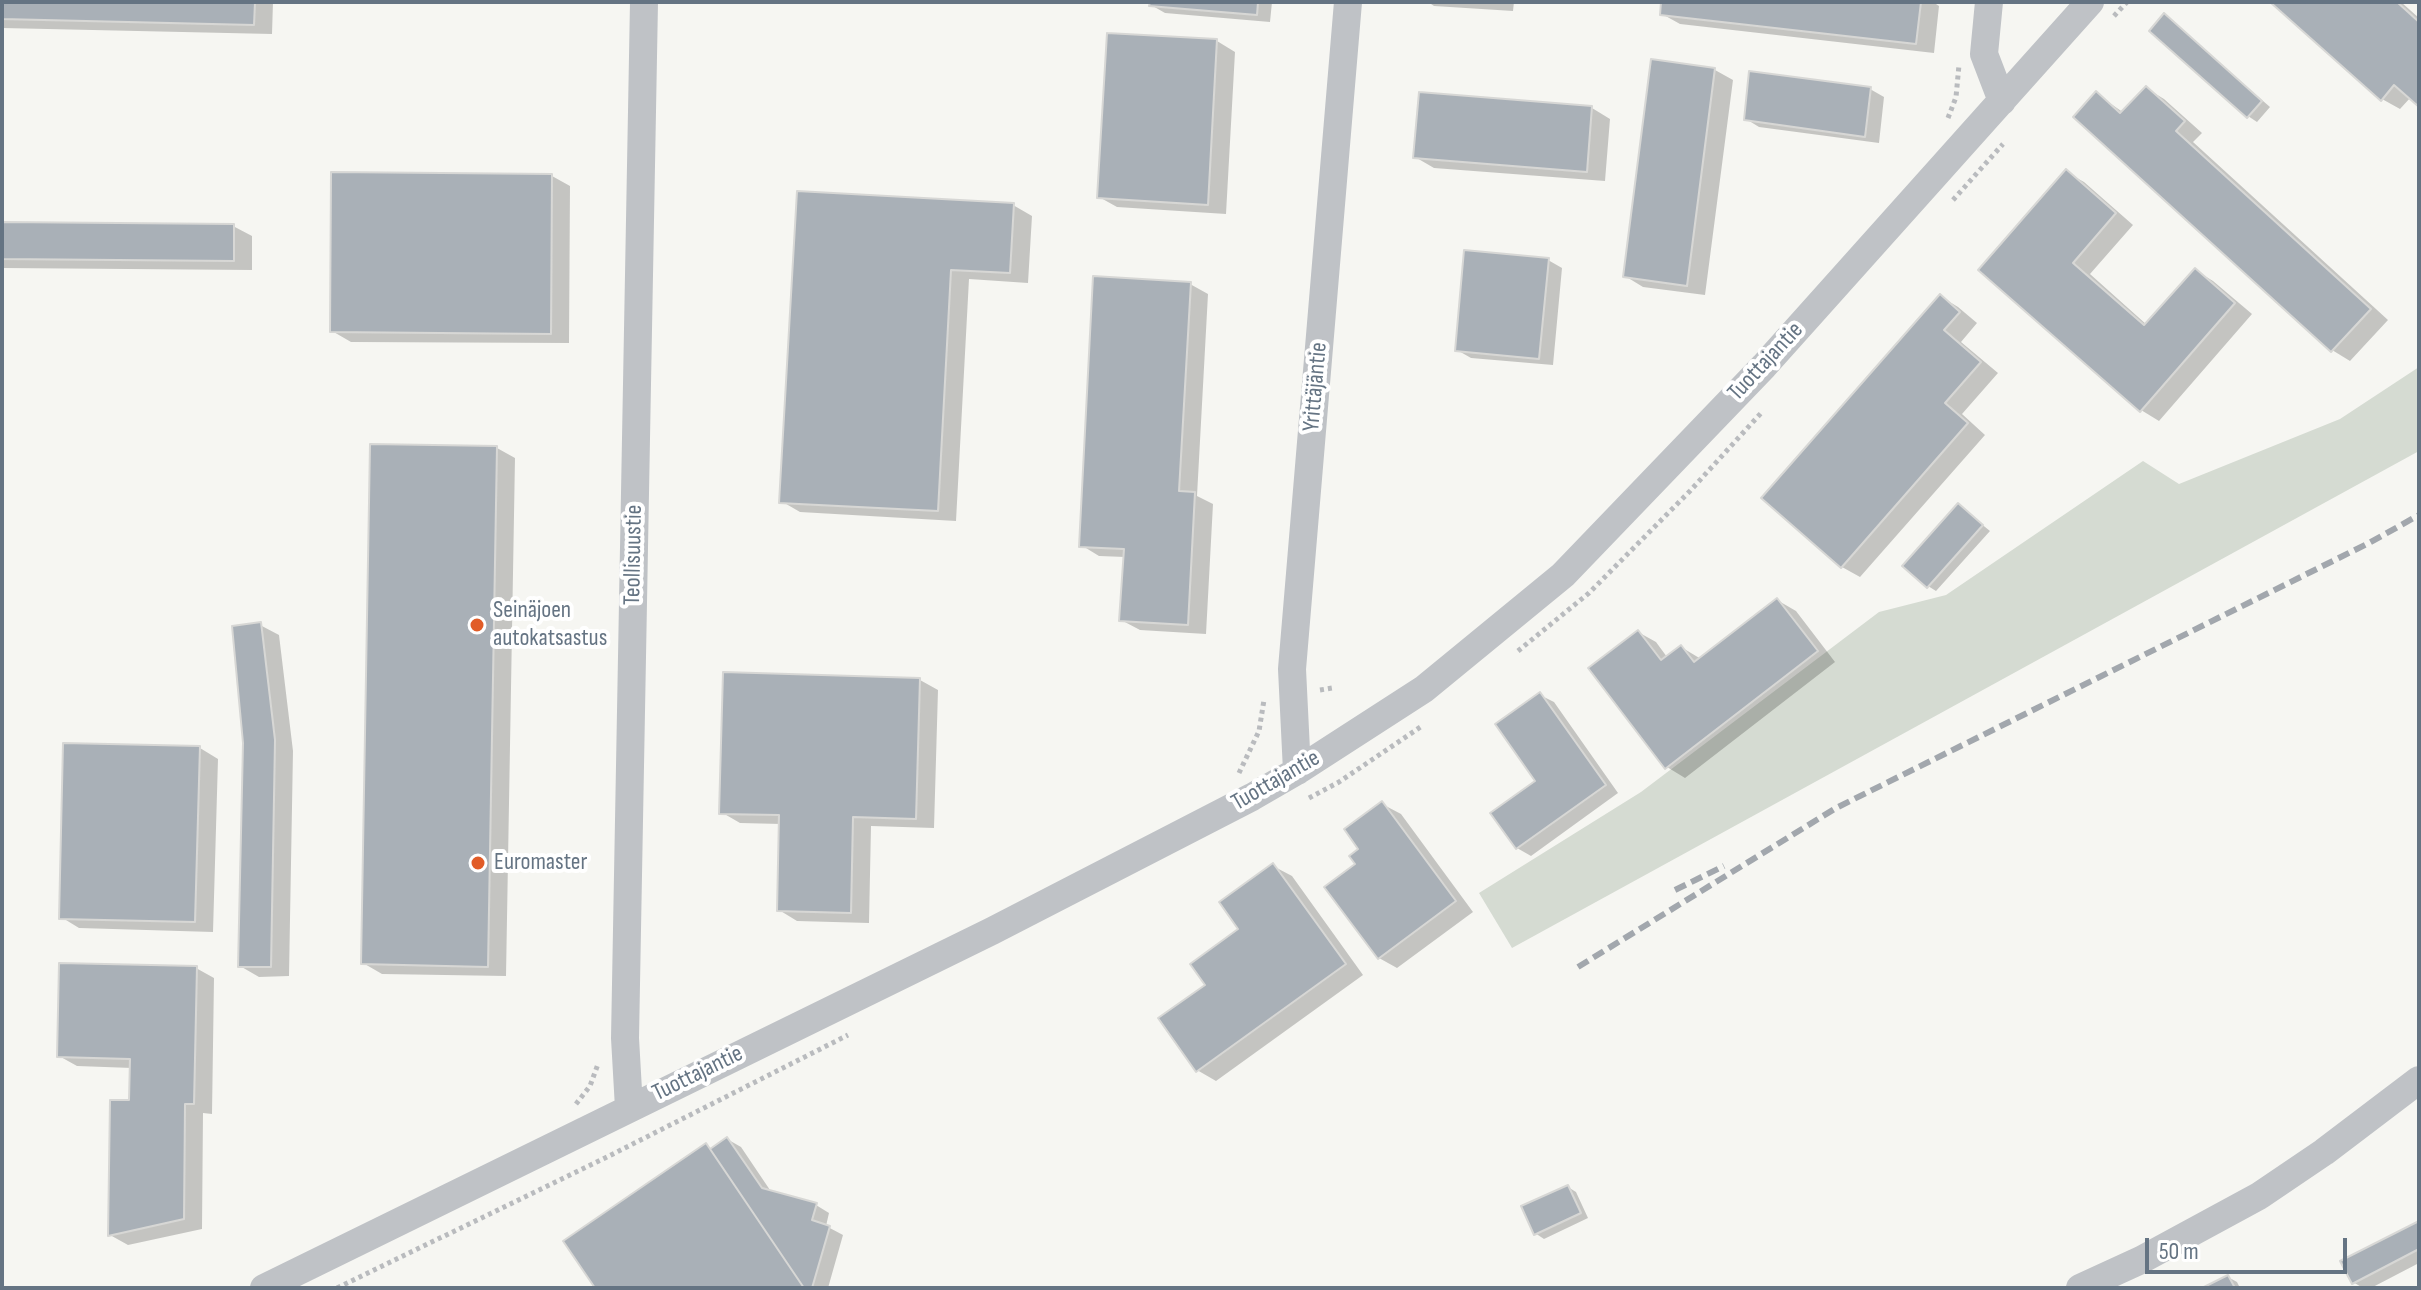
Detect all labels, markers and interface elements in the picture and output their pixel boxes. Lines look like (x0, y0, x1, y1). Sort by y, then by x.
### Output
street label: Tuottajantie (1722, 317, 1810, 407)
street label: Yrittäjäntie (1298, 341, 1334, 433)
street label: Teollisuustie (619, 505, 649, 605)
place label: Seinäjoen autokatsastus (493, 597, 607, 653)
marker: Seinäjoen autokatsastus (468, 616, 486, 634)
street label: Tuottajantie (1227, 744, 1325, 818)
place label: Euromaster (494, 849, 587, 877)
marker: Euromaster (469, 854, 487, 872)
street label: Tuottajantie (648, 1040, 748, 1108)
scale bar (2149, 1222, 2351, 1272)
text: 50 m (2159, 1237, 2199, 1266)

